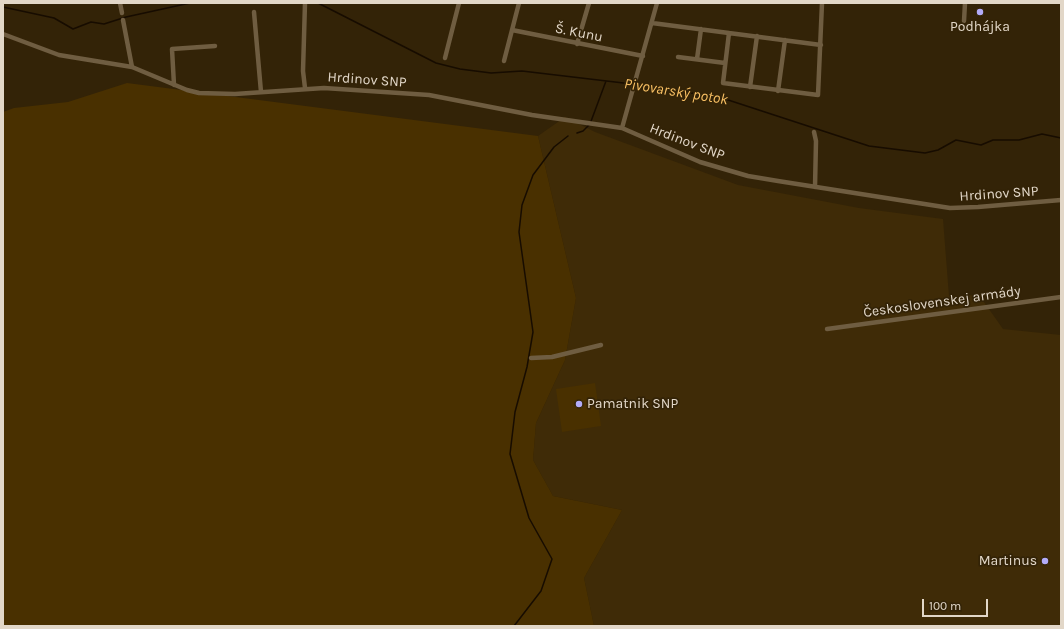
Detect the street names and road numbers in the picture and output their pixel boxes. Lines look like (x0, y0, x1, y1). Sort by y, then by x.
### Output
street label: Š. Kunu (554, 20, 604, 46)
street label: Hrdinov SNP (327, 69, 407, 91)
street label: Hrdinov SNP (647, 120, 727, 164)
street label: Hrdinov SNP (959, 183, 1039, 205)
street label: Československej armády (862, 283, 1022, 321)

